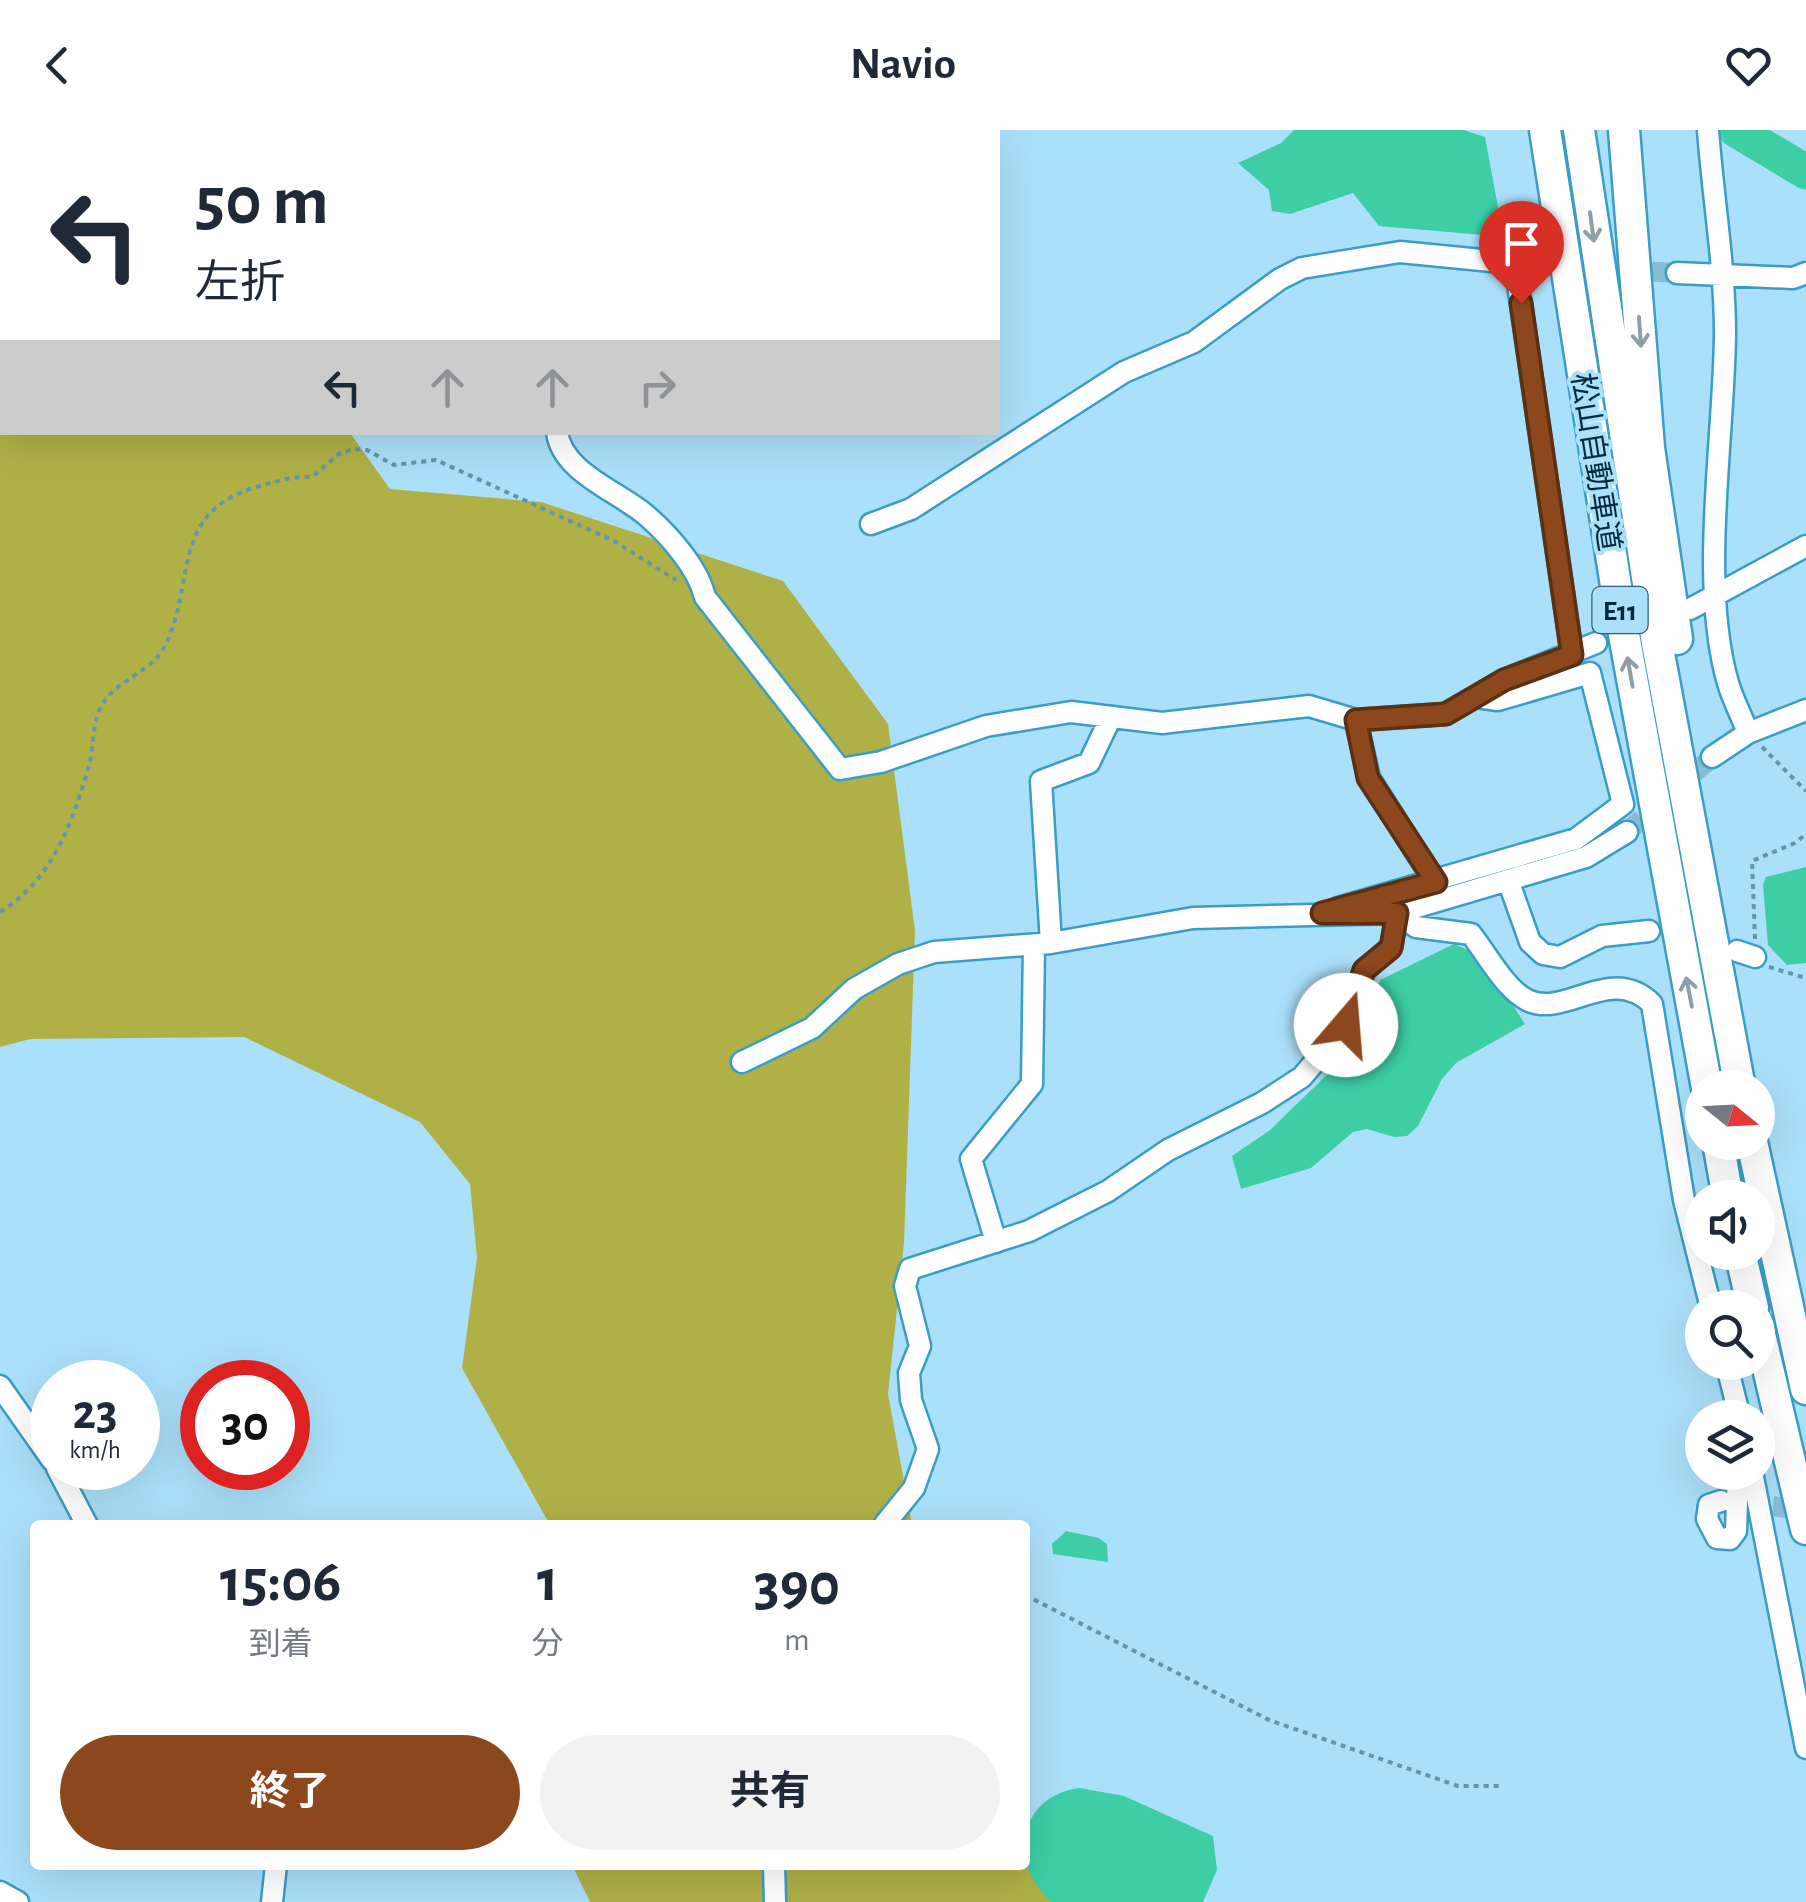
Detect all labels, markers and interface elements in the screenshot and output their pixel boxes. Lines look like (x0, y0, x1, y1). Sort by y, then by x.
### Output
icon: back (30, 38, 85, 93)
icon: heart (1721, 38, 1776, 93)
text: Navio (850, 42, 956, 87)
text: 50 m (195, 167, 329, 237)
icon: left (30, 170, 160, 300)
pin (1479, 201, 1564, 304)
one-way arrow (1583, 210, 1601, 242)
icon: arrive (1494, 216, 1549, 271)
text: 左折 (195, 261, 285, 306)
one-way arrow (1630, 315, 1649, 347)
icon: left (315, 360, 370, 415)
icon: ahead (420, 360, 475, 415)
icon: ahead (525, 360, 580, 415)
icon: right (630, 360, 685, 415)
street label: 松山自動車道 (1566, 371, 1626, 553)
road number: E11 (1592, 587, 1648, 633)
one-way arrow (1620, 656, 1639, 689)
position arrow (1294, 973, 1398, 1077)
one-way arrow (1678, 977, 1697, 1009)
north arrow (1685, 1070, 1775, 1160)
map controls (1685, 1070, 1775, 1490)
button: sound (1685, 1180, 1775, 1270)
button: search (1685, 1290, 1775, 1380)
speed limit sign: 30 (180, 1360, 310, 1490)
text: 23 (72, 1388, 118, 1438)
button: layers (1685, 1400, 1775, 1490)
text: km/h (69, 1438, 121, 1463)
text: 15:06 (220, 1552, 342, 1612)
text: 1 (537, 1552, 559, 1612)
text: 390 (754, 1556, 840, 1616)
text: m (784, 1624, 810, 1656)
text: 到着 (249, 1628, 313, 1660)
text: 分 (532, 1628, 564, 1660)
button: 終了 (60, 1735, 520, 1850)
button: 共有 (540, 1735, 1000, 1850)

